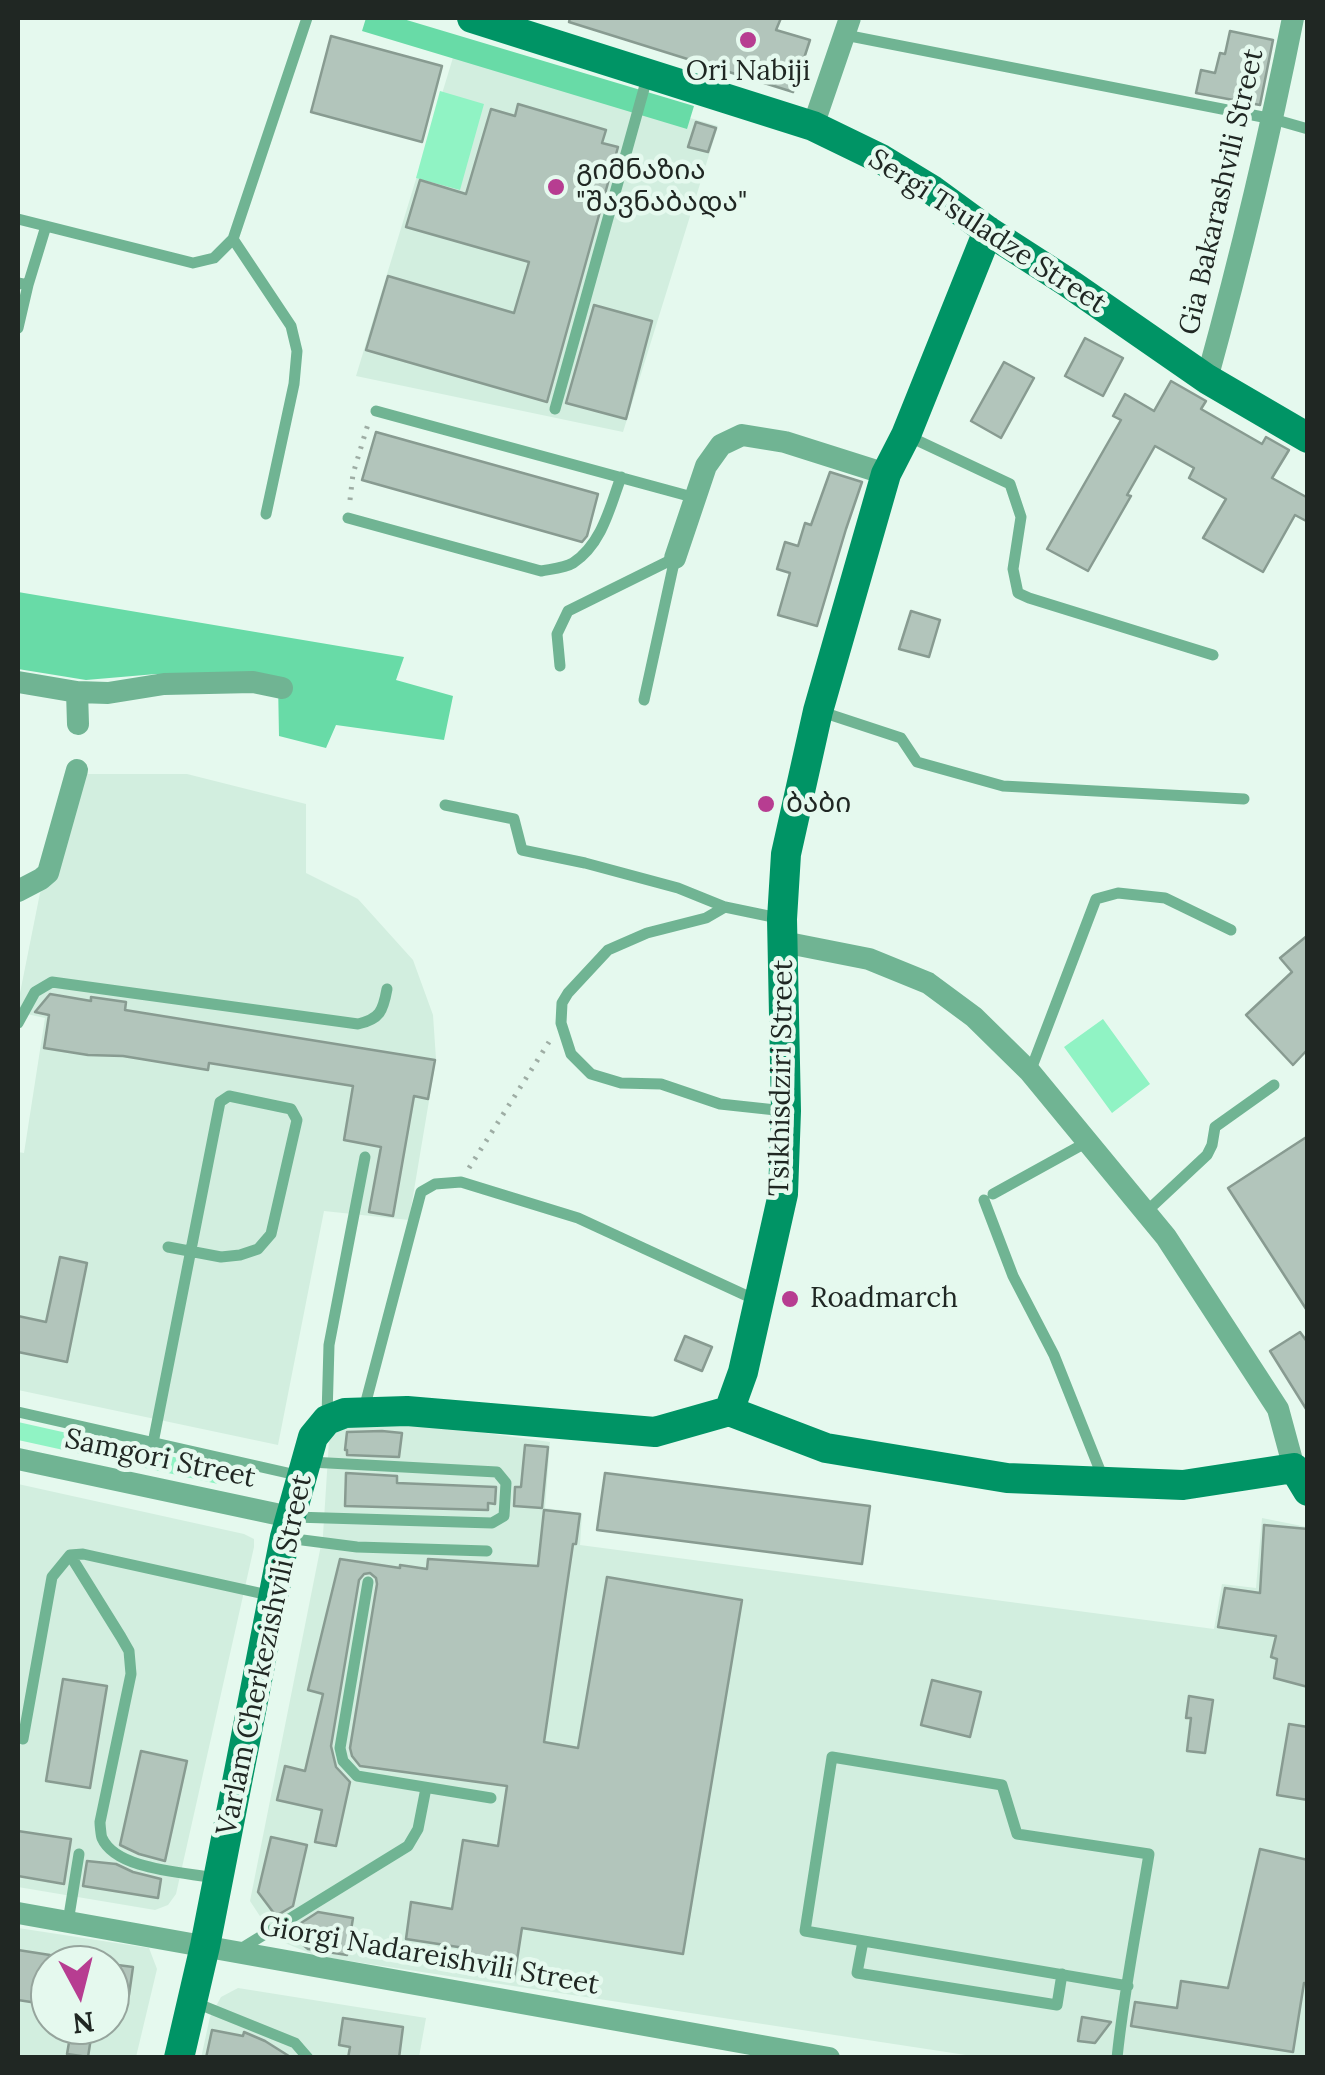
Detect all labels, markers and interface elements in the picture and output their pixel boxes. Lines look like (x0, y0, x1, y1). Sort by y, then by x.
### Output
marker: Ori Nabiji (737, 29, 759, 51)
street label: Gia Bakarashvili Street (1173, 46, 1271, 338)
place label: Ori Nabiji (686, 55, 810, 89)
street label: Sergi Tsuladze Street (862, 143, 1112, 321)
place label: გიმნაზია "შავნაბადა" (576, 154, 748, 220)
marker: გიმნაზია "შავნაბადა" (545, 176, 567, 198)
place label: ბაბი (786, 787, 851, 821)
marker: ბაბი (755, 793, 777, 815)
street label: Tsikhisdziri Street (763, 960, 801, 1196)
place label: Roadmarch (810, 1282, 958, 1316)
marker: Roadmarch (779, 1288, 801, 1310)
street label: Samgori Street (62, 1422, 258, 1496)
street label: Varlam Cherkezishvili Street (210, 1471, 320, 1839)
street label: Giorgi Nadareishvili Street (256, 1910, 602, 2002)
north arrow (30, 1945, 130, 2045)
text: N (70, 2004, 96, 2042)

